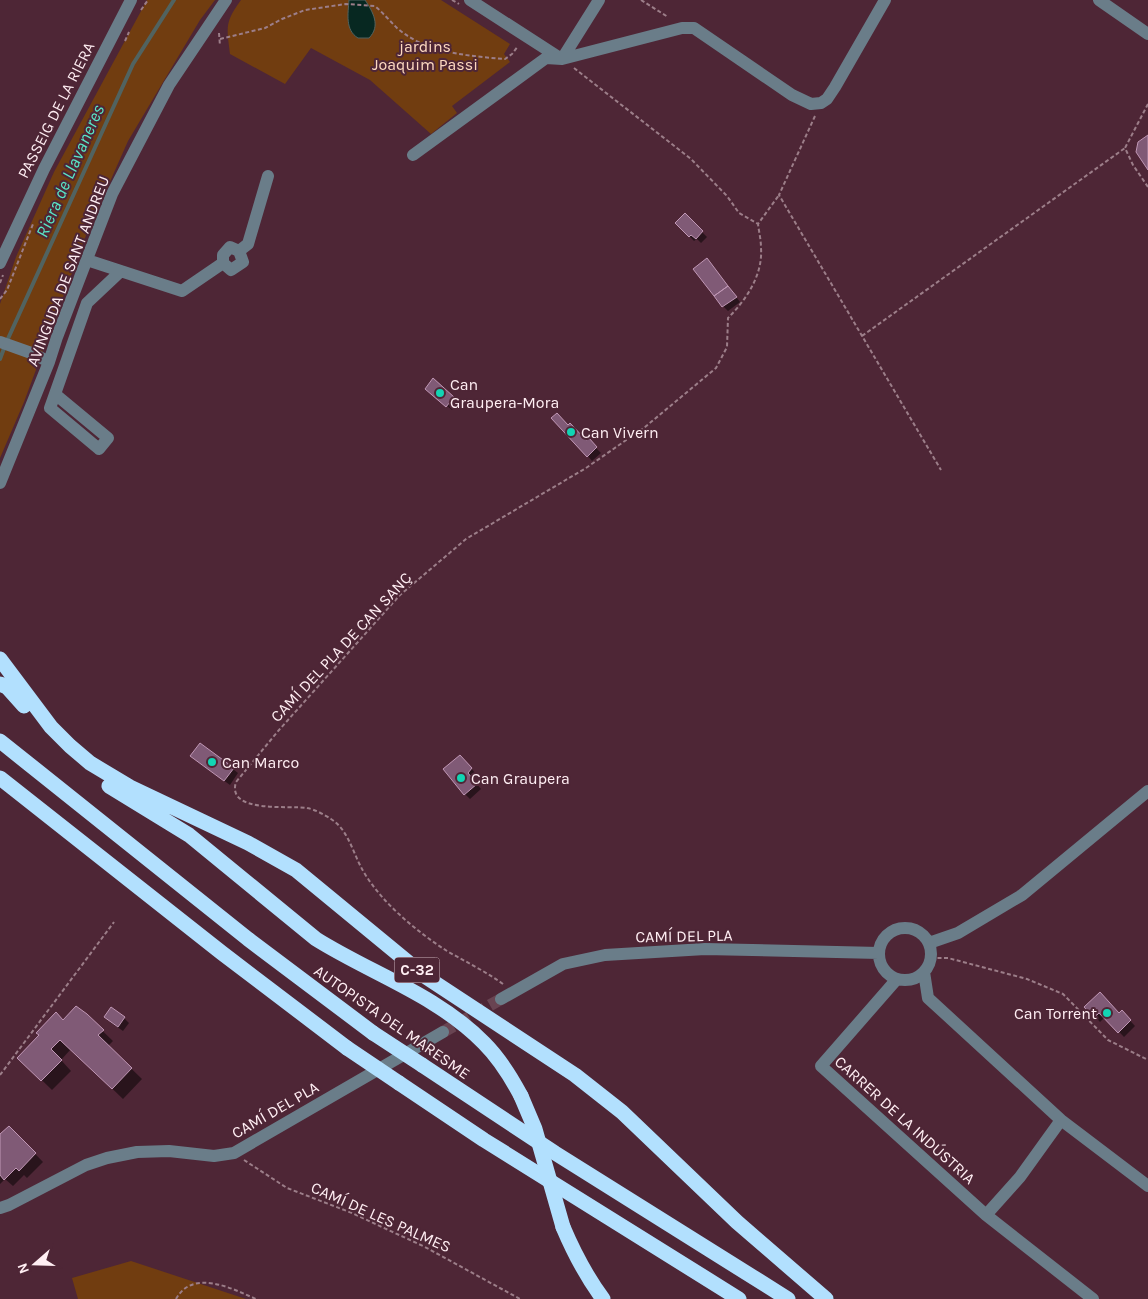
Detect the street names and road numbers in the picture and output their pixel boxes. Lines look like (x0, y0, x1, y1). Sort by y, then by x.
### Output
street label: PASSEIG DE LA RIERA (13, 39, 99, 181)
street label: AVINGUDA DE SANT ANDREU (23, 173, 113, 369)
street label: CAMÍ DEL PLA DE CAN SANÇ (267, 568, 415, 726)
street label: CAMÍ DEL PLA (635, 926, 733, 946)
road number: C-32 (394, 958, 440, 982)
street label: AUTOPISTA DEL MARESME (310, 961, 474, 1083)
street label: CARRER DE LA INDÚSTRIA (831, 1052, 979, 1188)
street label: CAMÍ DEL PLA (228, 1077, 322, 1143)
street label: CAMÍ DE LES PALMES (308, 1178, 454, 1256)

